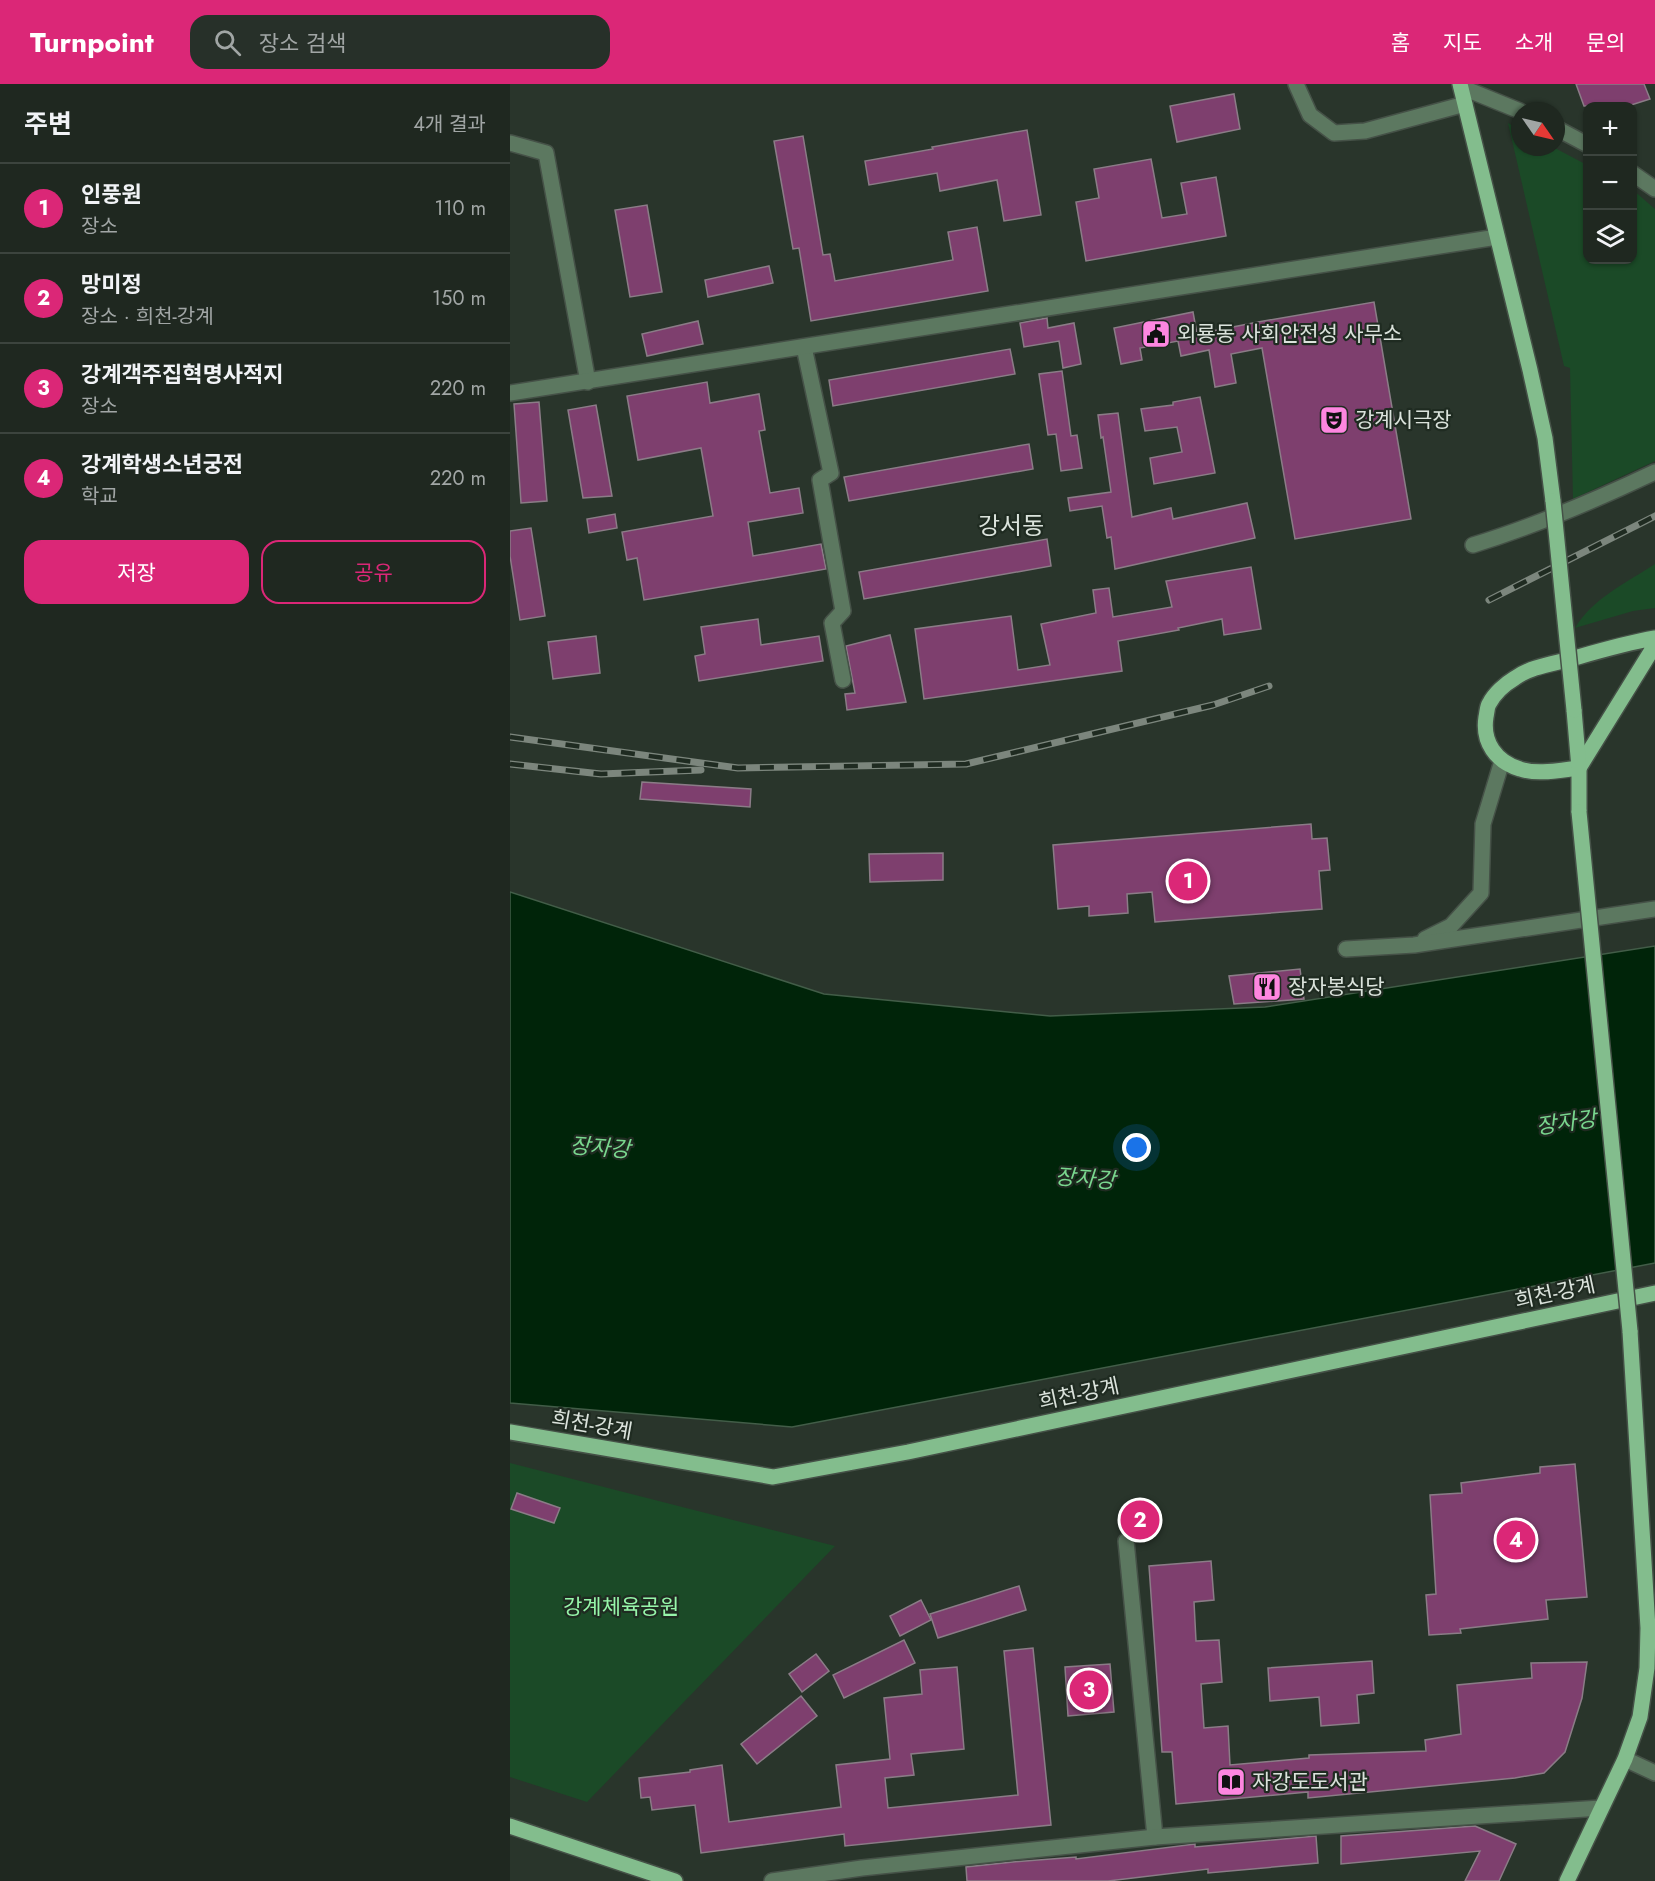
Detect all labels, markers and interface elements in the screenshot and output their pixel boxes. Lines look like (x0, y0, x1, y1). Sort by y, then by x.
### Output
search box (190, 15, 610, 69)
text: Turnpoint (30, 22, 154, 63)
icon: search (211, 26, 244, 59)
text: 장소 검색 (259, 27, 346, 59)
text: 홈 (1391, 28, 1410, 58)
text: 지도 (1443, 28, 1482, 58)
text: 소개 (1515, 28, 1553, 58)
text: 문의 (1586, 28, 1625, 58)
north arrow (1511, 102, 1565, 156)
map controls (1583, 102, 1637, 264)
button: + (1583, 102, 1637, 156)
text: 주변 (24, 105, 72, 143)
text: 4개 결과 (413, 110, 486, 139)
button: − (1583, 156, 1637, 210)
text: 인풍원 (81, 178, 142, 210)
text: 1 (38, 194, 49, 223)
text: 110 m (434, 194, 486, 223)
button: layers (1583, 210, 1637, 264)
text: 장소 (81, 212, 118, 241)
text: 망미정 (81, 268, 142, 300)
text: 2 (37, 284, 50, 313)
text: 150 m (432, 284, 486, 313)
text: 장소 · 희천-강계 (81, 302, 214, 331)
public building icon: 외룡동 사회안전성 사무소 (1140, 318, 1172, 350)
place label: 외룡동 사회안전성 사무소 (1177, 319, 1402, 349)
text: 강계객주집혁명사적지 (81, 358, 283, 390)
text: 3 (37, 374, 50, 403)
text: 220 m (430, 374, 486, 403)
text: 장소 (81, 392, 118, 421)
theatre icon: 강계시극장 (1318, 404, 1350, 436)
place label: 강계시극장 (1355, 405, 1452, 435)
text: 강계학생소년궁전 (81, 448, 243, 480)
text: 4 (37, 464, 50, 493)
text: 220 m (430, 464, 486, 493)
text: 학교 (81, 482, 118, 511)
district label: 강서동 (978, 508, 1044, 543)
button: 저장 (24, 540, 249, 604)
button: 공유 (261, 540, 486, 604)
pin: 1 (1168, 858, 1208, 904)
restaurant icon: 장자봉식당 (1251, 971, 1283, 1003)
place label: 장자봉식당 (1288, 972, 1385, 1002)
water label: 장자강 (1534, 1102, 1601, 1142)
water label: 장자강 (569, 1129, 634, 1165)
your location (1122, 1133, 1151, 1162)
water label: 장자강 (1054, 1160, 1119, 1196)
street label: 희천-강계 (1512, 1270, 1598, 1316)
street label: 희천-강계 (1036, 1371, 1122, 1417)
street label: 희천-강계 (549, 1403, 635, 1447)
pin: 2 (1120, 1498, 1160, 1542)
pin: 4 (1496, 1518, 1536, 1562)
park label: 강계체육공원 (563, 1592, 679, 1622)
pin: 3 (1070, 1668, 1108, 1712)
library icon: 자강도도서관 (1215, 1766, 1247, 1798)
place label: 자강도도서관 (1252, 1767, 1368, 1797)

